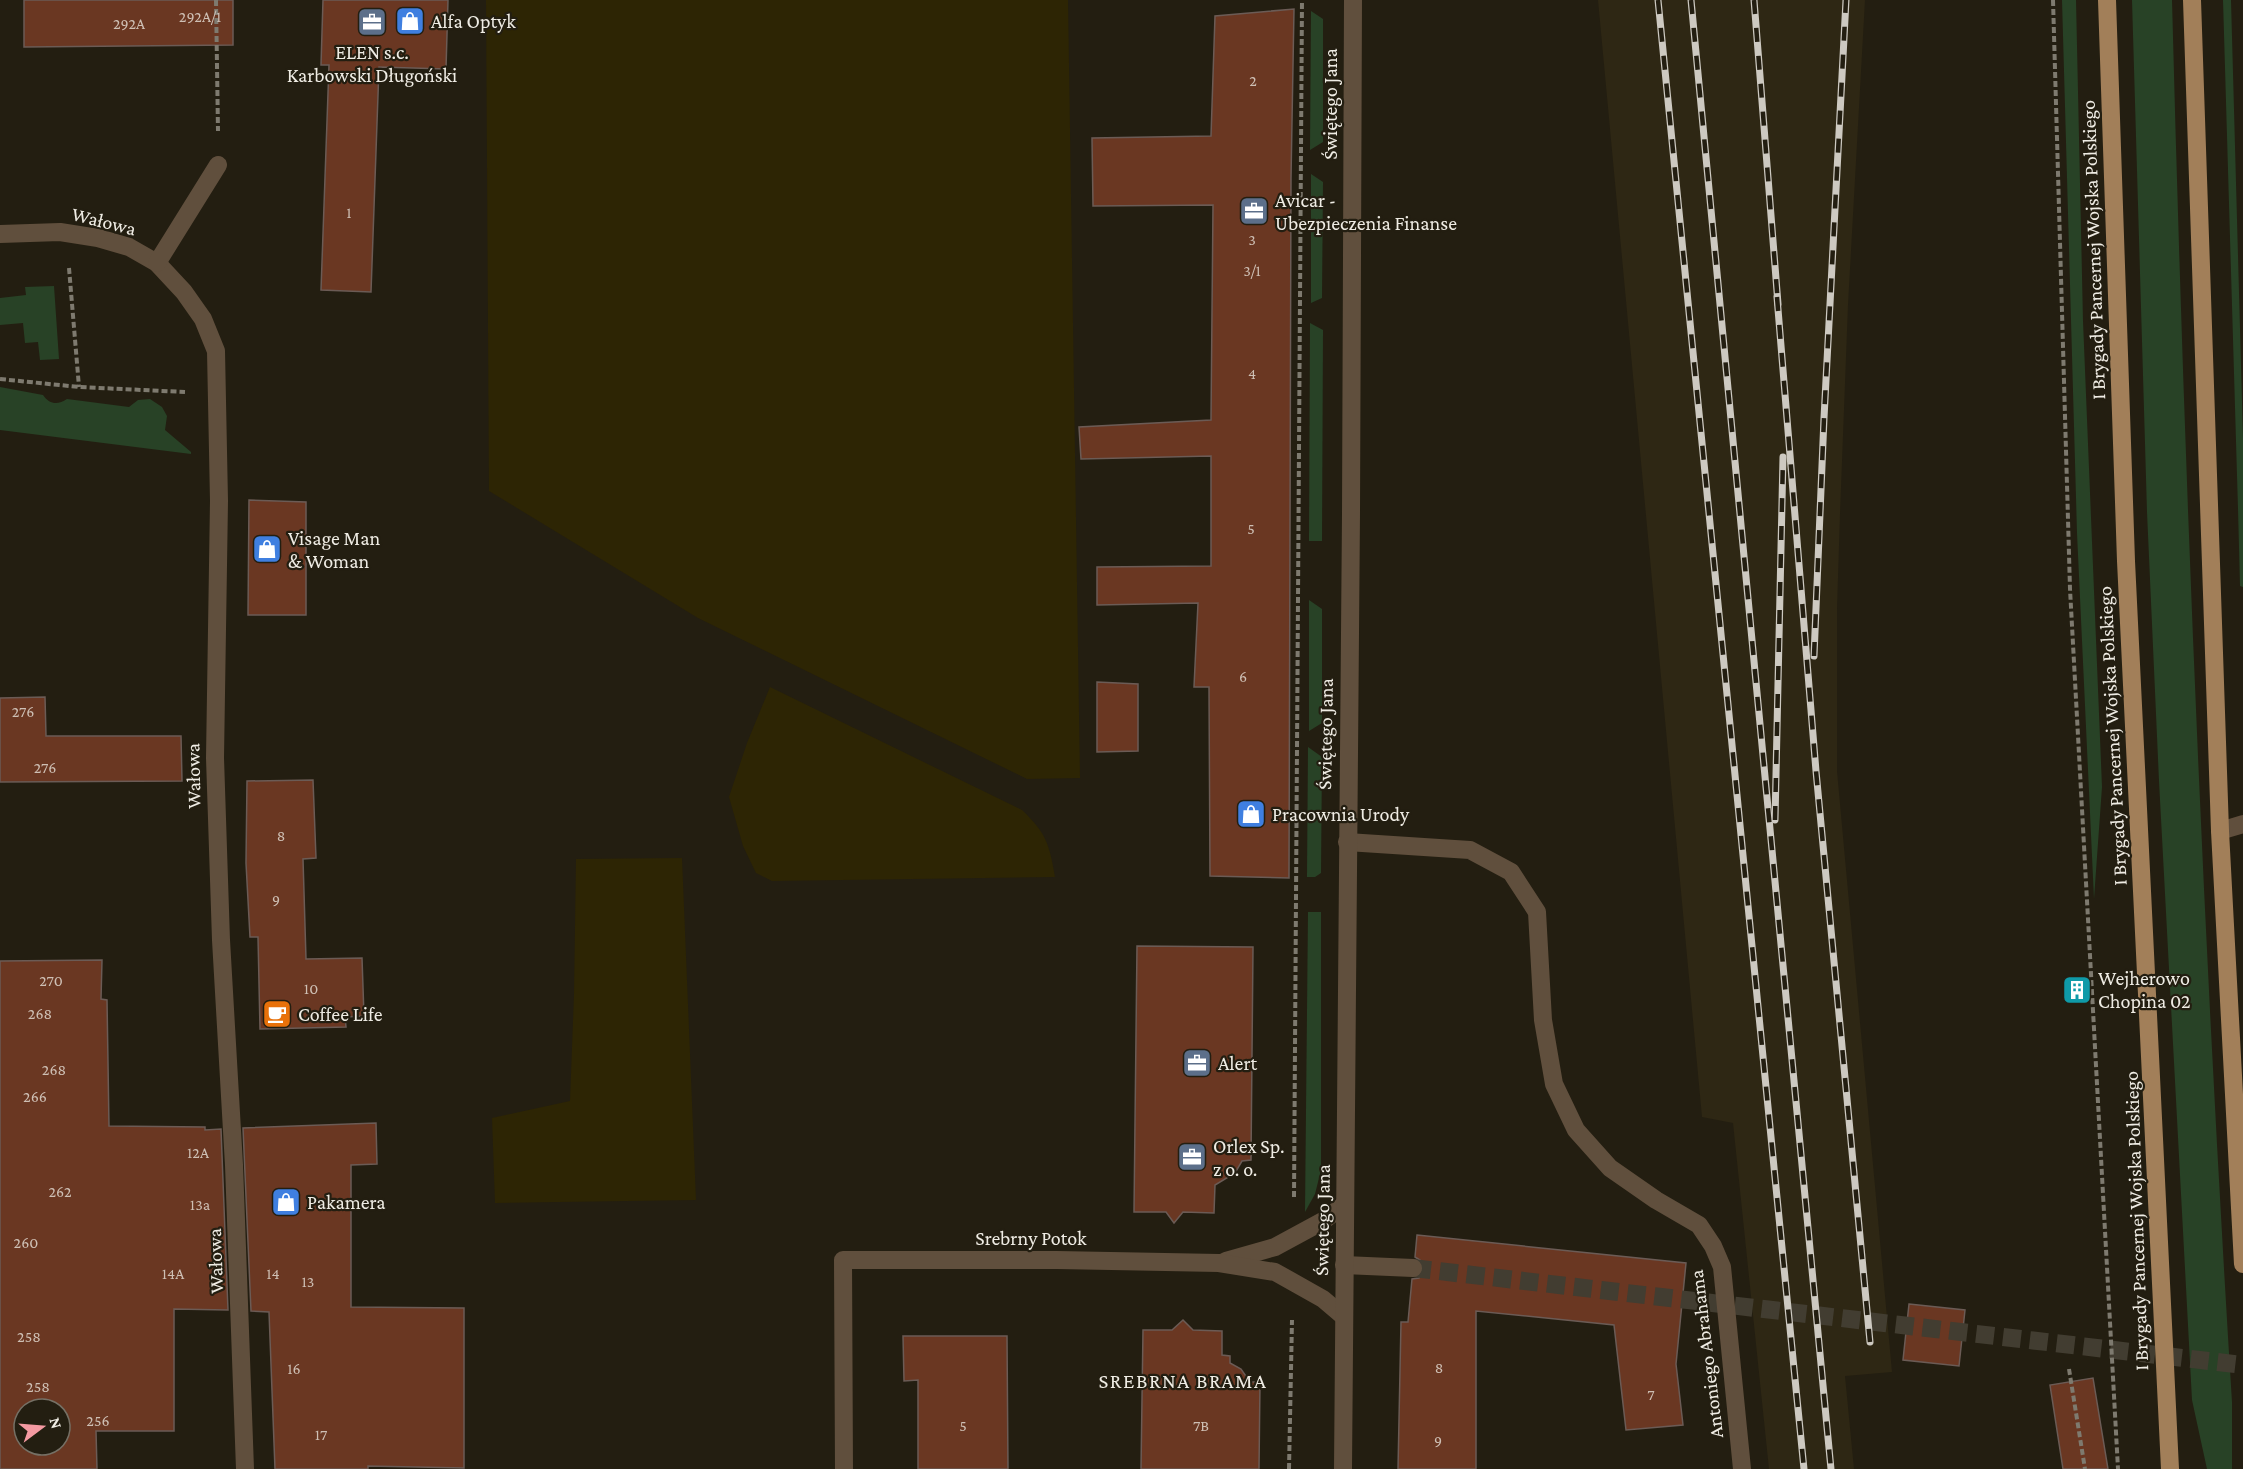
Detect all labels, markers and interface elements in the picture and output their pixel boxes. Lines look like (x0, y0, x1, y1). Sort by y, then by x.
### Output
shop icon: Alfa Optyk (394, 5, 426, 37)
office icon: ELEN s.c. Karbowski Długoński (356, 6, 388, 38)
house number: 292A/1 (179, 8, 221, 25)
place label: Alfa Optyk (431, 10, 516, 33)
house number: 292A (113, 15, 146, 32)
place label: ELEN s.c. Karbowski Długoński (287, 41, 457, 87)
street label: Świętego Jana (1319, 48, 1342, 160)
house number: 2 (1249, 72, 1257, 89)
street label: I Brygady Pancernej Wojska Polskiego (2077, 100, 2110, 400)
place label: Avicar - Ubezpieczenia Finanse (1275, 189, 1457, 235)
office icon: Avicar - Ubezpieczenia Finanse (1238, 195, 1270, 227)
street label: Wałowa (69, 202, 139, 240)
house number: 1 (346, 204, 352, 221)
house number: 3 (1248, 231, 1256, 248)
house number: 3/1 (1243, 262, 1261, 279)
house number: 4 (1248, 365, 1256, 382)
house number: 5 (1247, 520, 1255, 537)
place label: Visage Man & Woman (288, 527, 380, 572)
shop icon: Visage Man & Woman (251, 533, 283, 565)
street label: I Brygady Pancernej Wojska Polskiego (2093, 586, 2132, 886)
house number: 6 (1239, 668, 1247, 685)
street label: Świętego Jana (1313, 678, 1338, 790)
house number: 276 (12, 703, 34, 720)
street label: Wałowa (181, 743, 205, 809)
house number: 276 (34, 759, 56, 776)
shop icon: Pracownia Urody (1235, 798, 1267, 830)
place label: Pracownia Urody (1272, 803, 1410, 826)
house number: 8 (277, 827, 285, 844)
house number: 9 (272, 891, 280, 908)
place label: Wejherowo Chopina 02 (2098, 967, 2191, 1013)
house number: 270 (39, 972, 63, 989)
building icon: Wejherowo Chopina 02 (2061, 974, 2093, 1006)
house number: 10 (304, 980, 318, 997)
cafe icon: Coffee Life (261, 998, 293, 1030)
place label: Coffee Life (298, 1003, 383, 1025)
house number: 268 (28, 1005, 52, 1022)
office icon: Alert (1181, 1047, 1213, 1079)
place label: Alert (1218, 1052, 1258, 1074)
house number: 268 (42, 1061, 66, 1078)
street label: I Brygady Pancernej Wojska Polskiego (2120, 1071, 2153, 1371)
house number: 266 (23, 1088, 47, 1105)
place label: Orlex Sp. z o. o. (1213, 1135, 1284, 1180)
office icon: Orlex Sp. z o. o. (1176, 1141, 1208, 1173)
house number: 12A (187, 1144, 210, 1161)
street label: Świętego Jana (1310, 1164, 1335, 1276)
house number: 262 (48, 1183, 72, 1200)
shop icon: Pakamera (270, 1186, 302, 1218)
place label: Pakamera (307, 1191, 386, 1213)
house number: 13a (190, 1196, 211, 1213)
street label: Srebrny Potok (975, 1227, 1087, 1250)
street label: Wałowa (203, 1228, 227, 1294)
house number: 260 (14, 1234, 38, 1251)
house number: 14A (162, 1265, 185, 1282)
house number: 14 (266, 1265, 280, 1282)
street label: Antoniego Abrahama (1685, 1268, 1728, 1439)
house number: 13 (302, 1273, 314, 1290)
house number: 258 (17, 1328, 41, 1345)
house number: 8 (1435, 1359, 1443, 1376)
house number: 16 (287, 1360, 301, 1377)
district label: SREBRNA BRAMA (1099, 1369, 1267, 1393)
house number: 258 (26, 1378, 50, 1395)
house number: 7 (1647, 1386, 1655, 1403)
north arrow (12, 1397, 72, 1457)
house number: 256 (86, 1412, 110, 1429)
text: N (46, 1415, 66, 1431)
house number: 5 (959, 1417, 967, 1434)
house number: 7B (1193, 1417, 1209, 1434)
house number: 17 (315, 1426, 328, 1443)
house number: 9 (1434, 1432, 1442, 1449)

